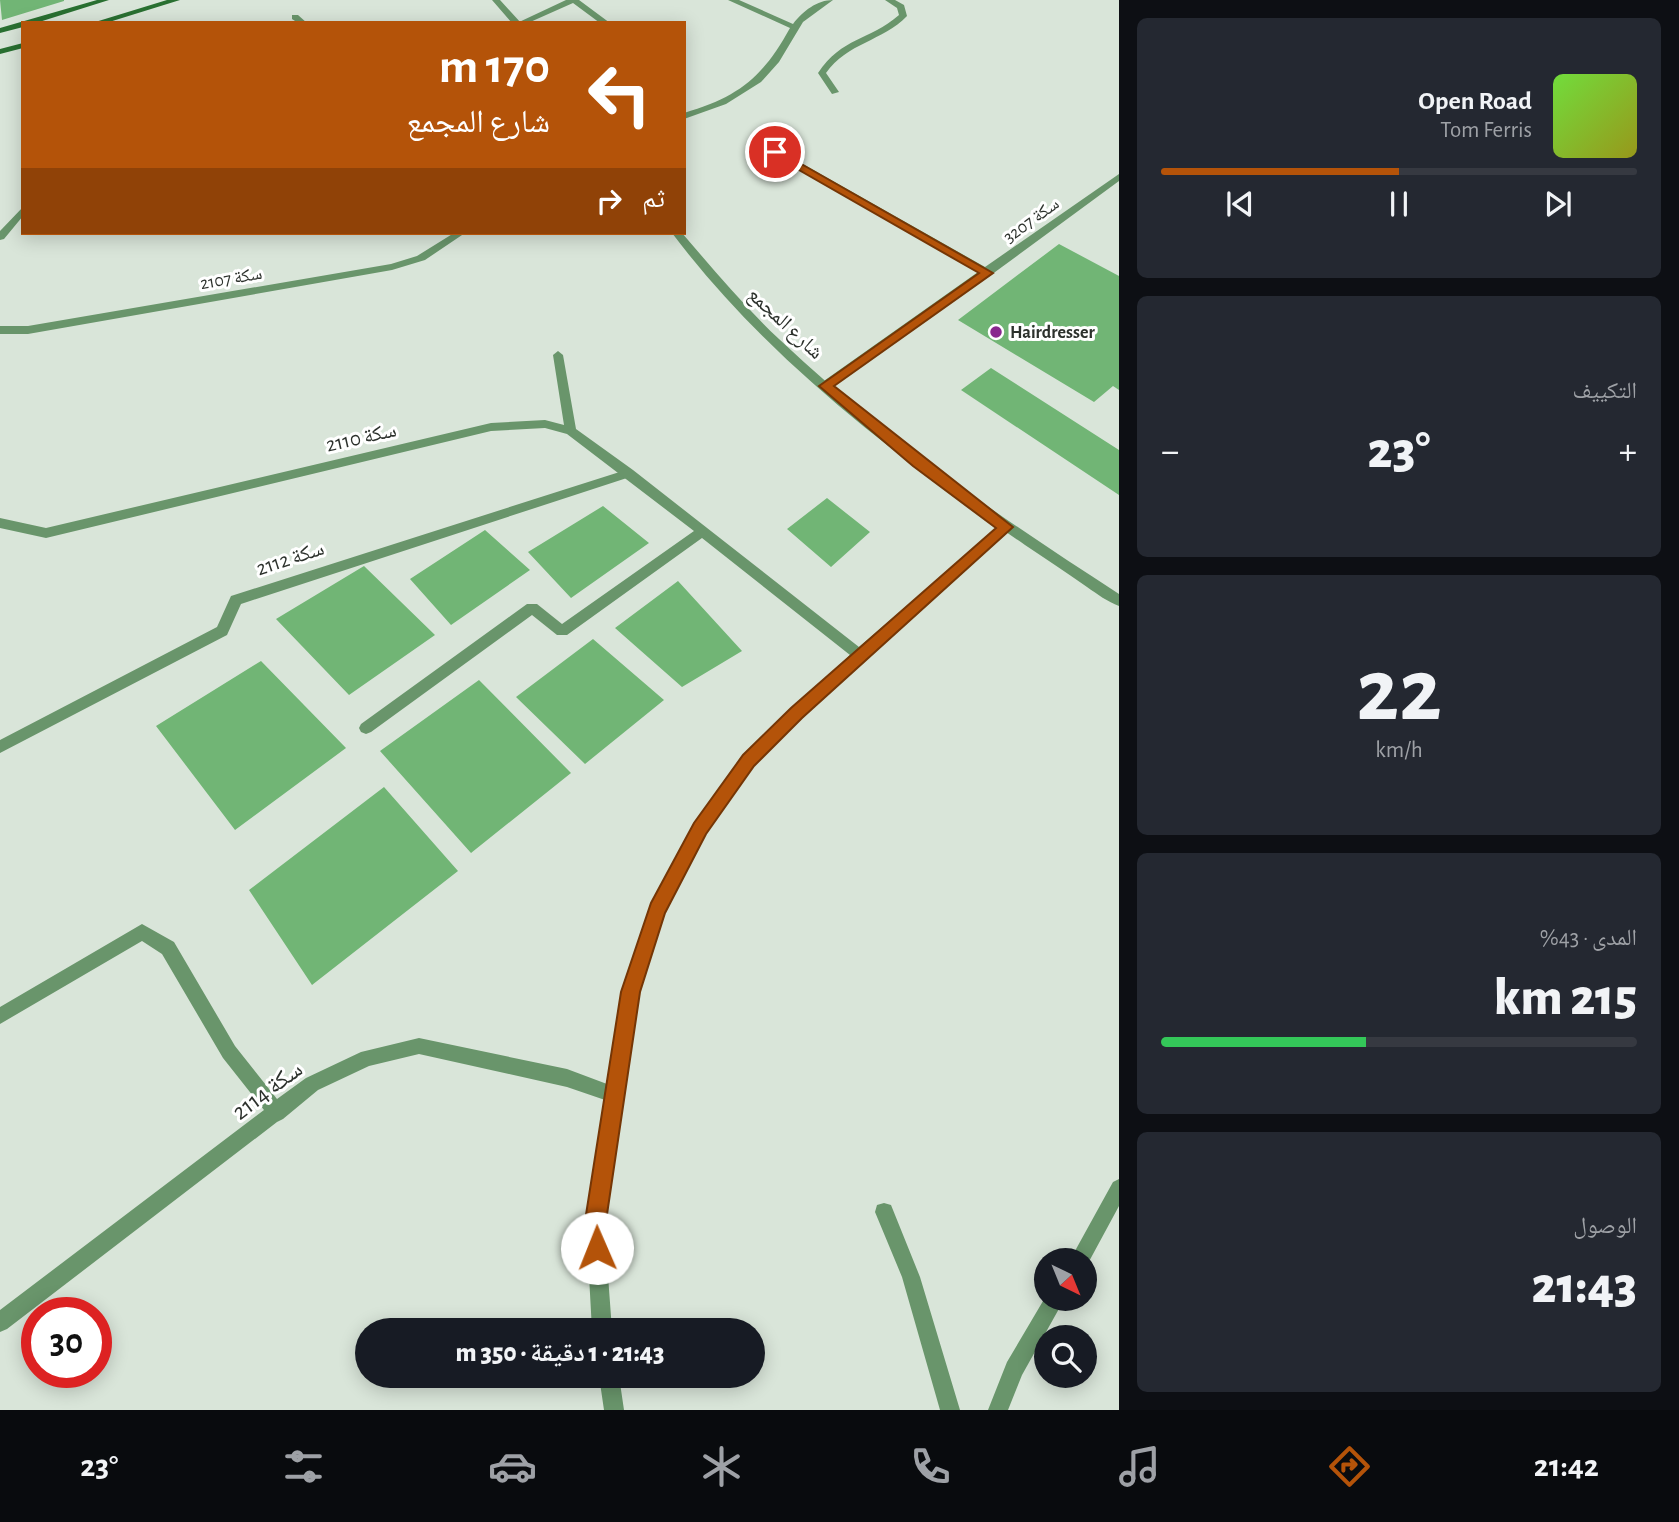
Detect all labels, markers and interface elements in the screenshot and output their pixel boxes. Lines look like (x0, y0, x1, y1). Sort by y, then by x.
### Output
text: 170 m (439, 43, 550, 92)
icon: left (574, 49, 665, 140)
text: Open Road (1418, 88, 1532, 114)
text: شارع المجمع (406, 106, 550, 138)
text: Tom Ferris (1440, 119, 1532, 142)
pin (745, 122, 805, 182)
icon: arrive (756, 133, 794, 171)
icon: right (590, 182, 628, 220)
icon: previous (1221, 185, 1259, 223)
icon: pause (1380, 185, 1418, 223)
icon: next (1539, 185, 1577, 223)
text: ثم (642, 186, 665, 212)
street label: سكة 3207 (1000, 195, 1063, 247)
street label: سكة 2107 (199, 265, 264, 293)
street label: شارع المجمع (743, 284, 827, 365)
marker: Hairdresser (988, 324, 1004, 340)
place label: Hairdresser (1010, 324, 1095, 342)
text: التكييف (1572, 380, 1637, 403)
street label: سكة 2110 (324, 419, 398, 456)
text: 23° (1368, 425, 1430, 477)
text: − (1161, 433, 1179, 471)
text: + (1619, 433, 1637, 471)
street label: سكة 2112 (254, 538, 327, 579)
text: 22 (1356, 646, 1442, 737)
text: km/h (1375, 739, 1423, 762)
text: المدى · 43% (1540, 927, 1637, 950)
text: 215 km (1494, 972, 1637, 1024)
street label: سكة 2114 (228, 1057, 307, 1125)
position arrow (560, 1211, 634, 1285)
text: الوصول (1573, 1215, 1637, 1238)
north arrow (1034, 1248, 1097, 1311)
map controls (1034, 1248, 1097, 1388)
text: 21:43 (1531, 1260, 1637, 1312)
speed limit sign: 30 (21, 1297, 112, 1388)
button: search (1034, 1325, 1097, 1388)
text: 21:43 · 1 دقيقة · 350 m (456, 1340, 664, 1366)
icon: filters (279, 1442, 328, 1491)
icon: car (488, 1442, 537, 1491)
icon: climate (697, 1442, 746, 1491)
icon: phone (906, 1442, 955, 1491)
icon: music (1115, 1442, 1164, 1491)
icon: directions (1325, 1442, 1374, 1491)
text: 23° (80, 1450, 118, 1482)
text: 21:42 (1534, 1450, 1599, 1482)

